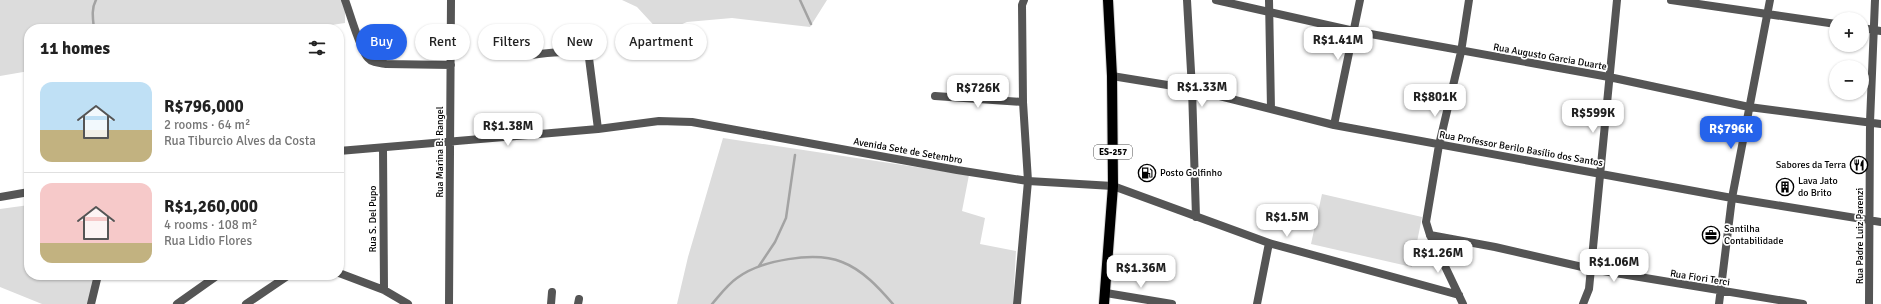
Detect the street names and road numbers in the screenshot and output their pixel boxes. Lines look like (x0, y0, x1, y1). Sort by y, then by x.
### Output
street label: Rua Augusto Garcia Duarte (1492, 41, 1608, 73)
street label: Rua Marina B. Rangel (434, 106, 446, 198)
street label: Rua Professor Berilo Basílio dos Santos (1438, 129, 1604, 169)
street label: Avenida Sete de Setembro (852, 135, 964, 167)
road number: ES-257 (1094, 145, 1132, 159)
street label: Rua S. Del Pupo (367, 185, 379, 253)
street label: Rua Padre Luiz Parenzi (1854, 188, 1866, 284)
street label: Rua Fiori Terci (1669, 267, 1731, 289)

